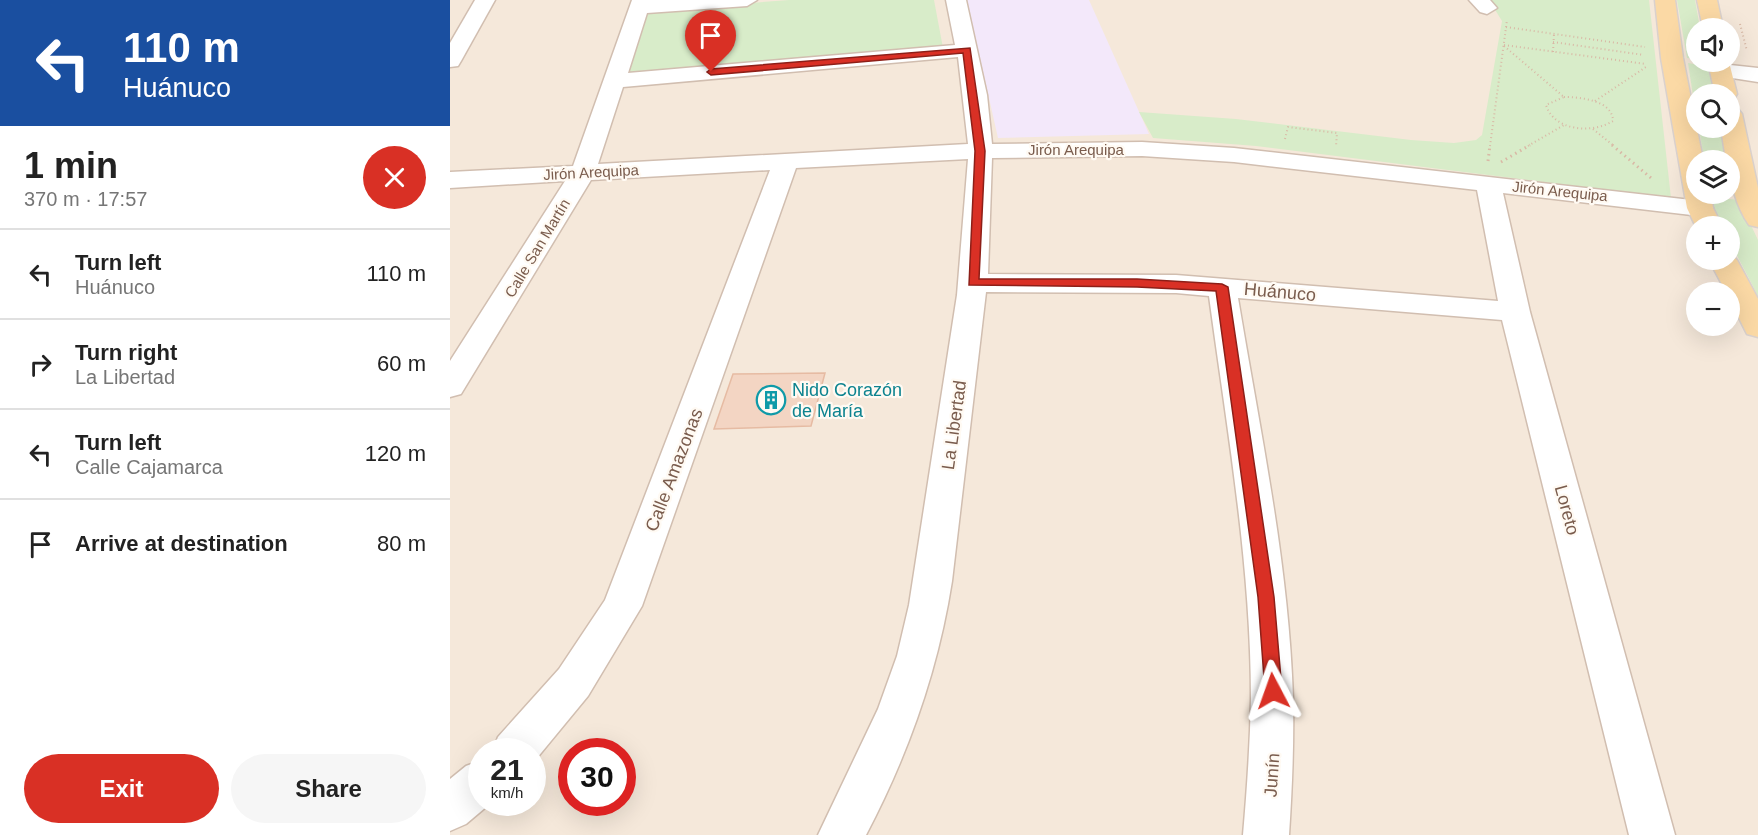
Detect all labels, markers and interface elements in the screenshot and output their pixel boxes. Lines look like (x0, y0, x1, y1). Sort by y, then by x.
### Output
pin (685, 10, 736, 72)
map controls (1686, 18, 1740, 336)
button: sound (1686, 18, 1740, 72)
icon: arrive (694, 19, 727, 52)
icon: left (24, 24, 102, 102)
text: 110 m (123, 24, 240, 71)
text: Huánuco (123, 73, 231, 103)
button: search (1686, 84, 1740, 138)
street label: Jirón Arequipa (1028, 141, 1125, 158)
text: 1 min (24, 145, 118, 186)
button: close (363, 146, 426, 209)
button: layers (1686, 150, 1740, 204)
street label: Jirón Arequipa (543, 161, 640, 183)
street label: Jirón Arequipa (1511, 178, 1609, 205)
text: 370 m · 17:57 (24, 188, 147, 210)
street label: Calle San Martín (501, 196, 573, 300)
button: + (1686, 216, 1740, 270)
text: Turn left (75, 250, 161, 275)
icon: left (24, 258, 57, 291)
text: 110 m (366, 261, 426, 286)
text: Huánuco (75, 276, 155, 298)
street label: Huánuco (1243, 279, 1317, 305)
button: − (1686, 282, 1740, 336)
text: Turn right (75, 340, 177, 365)
icon: right (24, 348, 57, 381)
text: 60 m (377, 351, 426, 376)
text: La Libertad (75, 366, 175, 388)
street label: La Libertad (938, 379, 970, 471)
place label: Nido Corazón de María (792, 380, 902, 421)
building icon: Nido Corazón de María (755, 384, 787, 416)
street label: Calle Amazonas (641, 406, 707, 534)
text: Turn left (75, 430, 161, 455)
icon: left (24, 438, 57, 471)
text: 120 m (365, 441, 426, 466)
text: Calle Cajamarca (75, 456, 223, 478)
street label: Loreto (1551, 483, 1583, 537)
icon: arrive (24, 528, 57, 561)
text: Arrive at destination (75, 531, 288, 556)
text: 80 m (377, 531, 426, 556)
position arrow (1241, 659, 1305, 723)
speed limit sign: 30 (558, 738, 636, 816)
street label: Junín (1260, 752, 1284, 798)
text: 21 (490, 753, 524, 786)
button: Exit (24, 754, 219, 823)
button: Share (231, 754, 426, 823)
text: km/h (491, 784, 523, 801)

